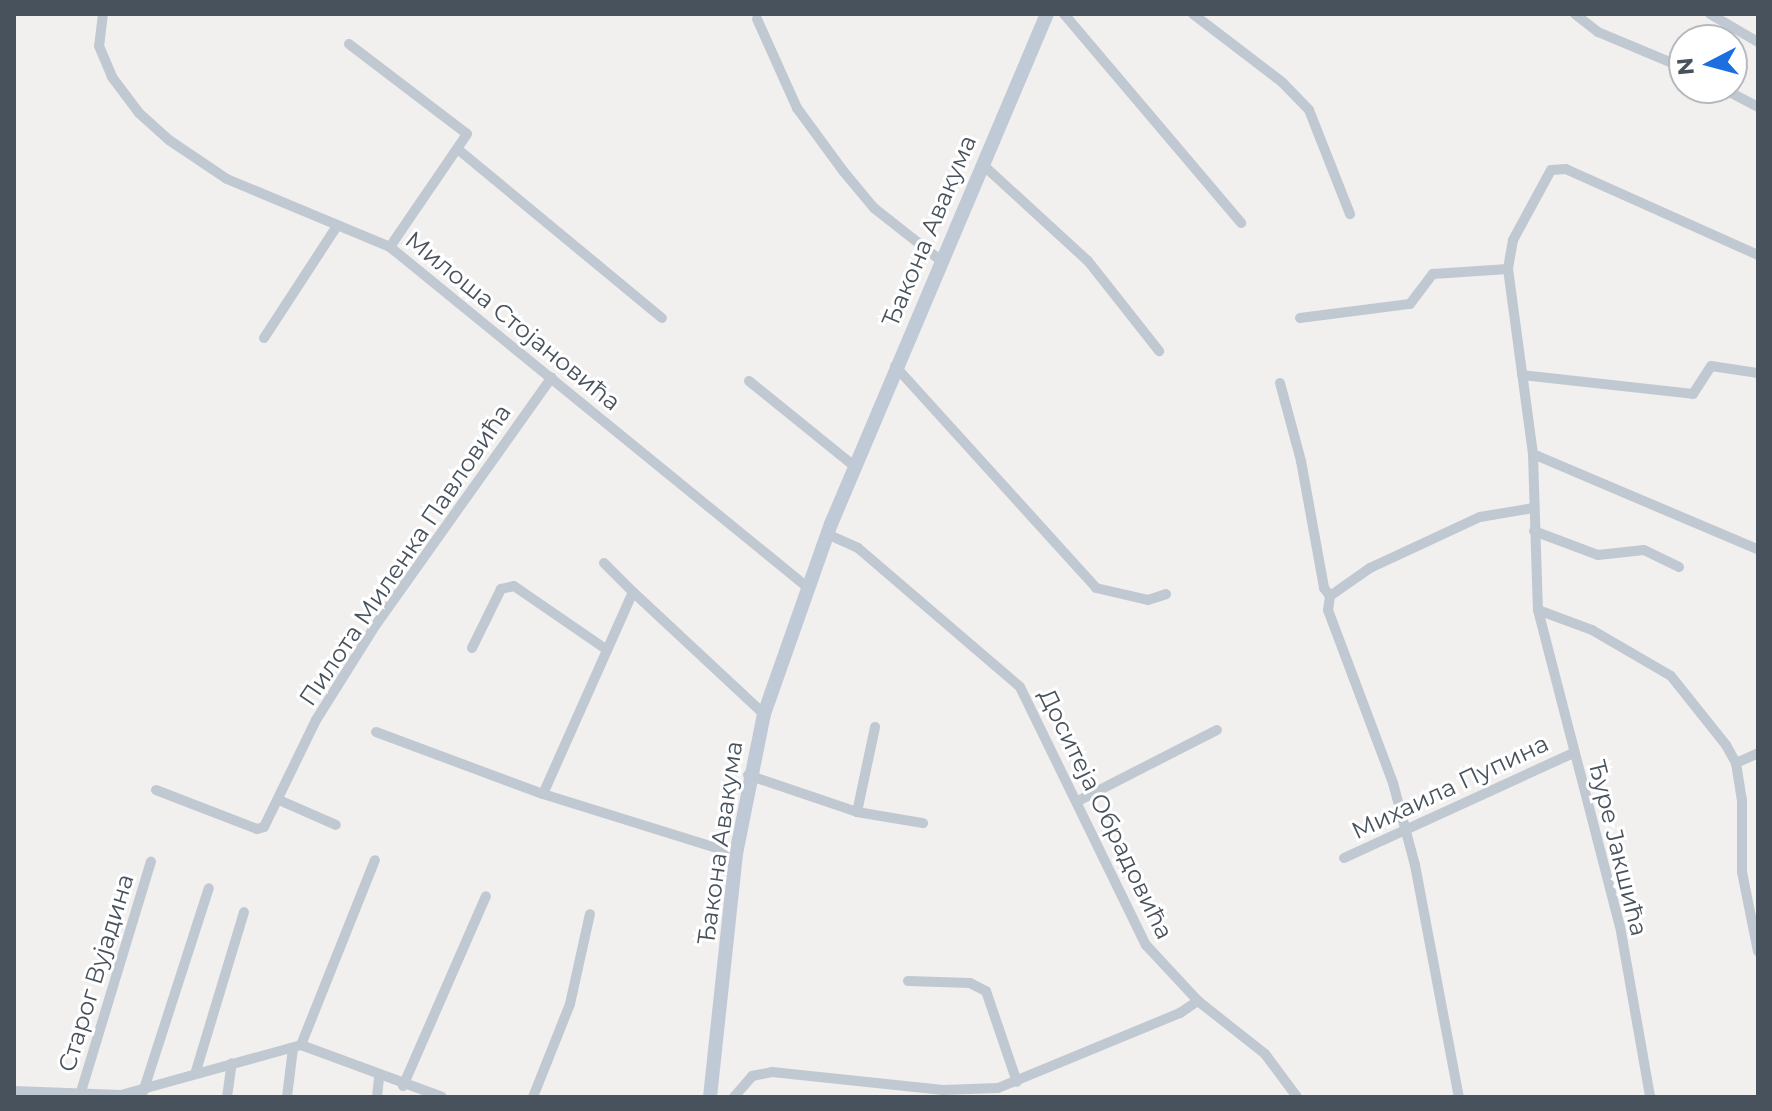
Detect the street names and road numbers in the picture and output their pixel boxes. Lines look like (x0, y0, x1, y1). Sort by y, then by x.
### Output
street label: Ђакона Авакума (876, 131, 982, 331)
street label: Милоша Стојановића (400, 225, 626, 417)
street label: Пилота Миленка Павловића (293, 399, 517, 711)
street label: Доситеја Обрадовића (1033, 684, 1179, 944)
street label: Михаила Пупина (1347, 729, 1553, 845)
street label: Ђакона Авакума (691, 739, 749, 947)
street label: Ђуре Јакшића (1582, 757, 1654, 939)
street label: Старог Вујадина (52, 871, 140, 1075)

